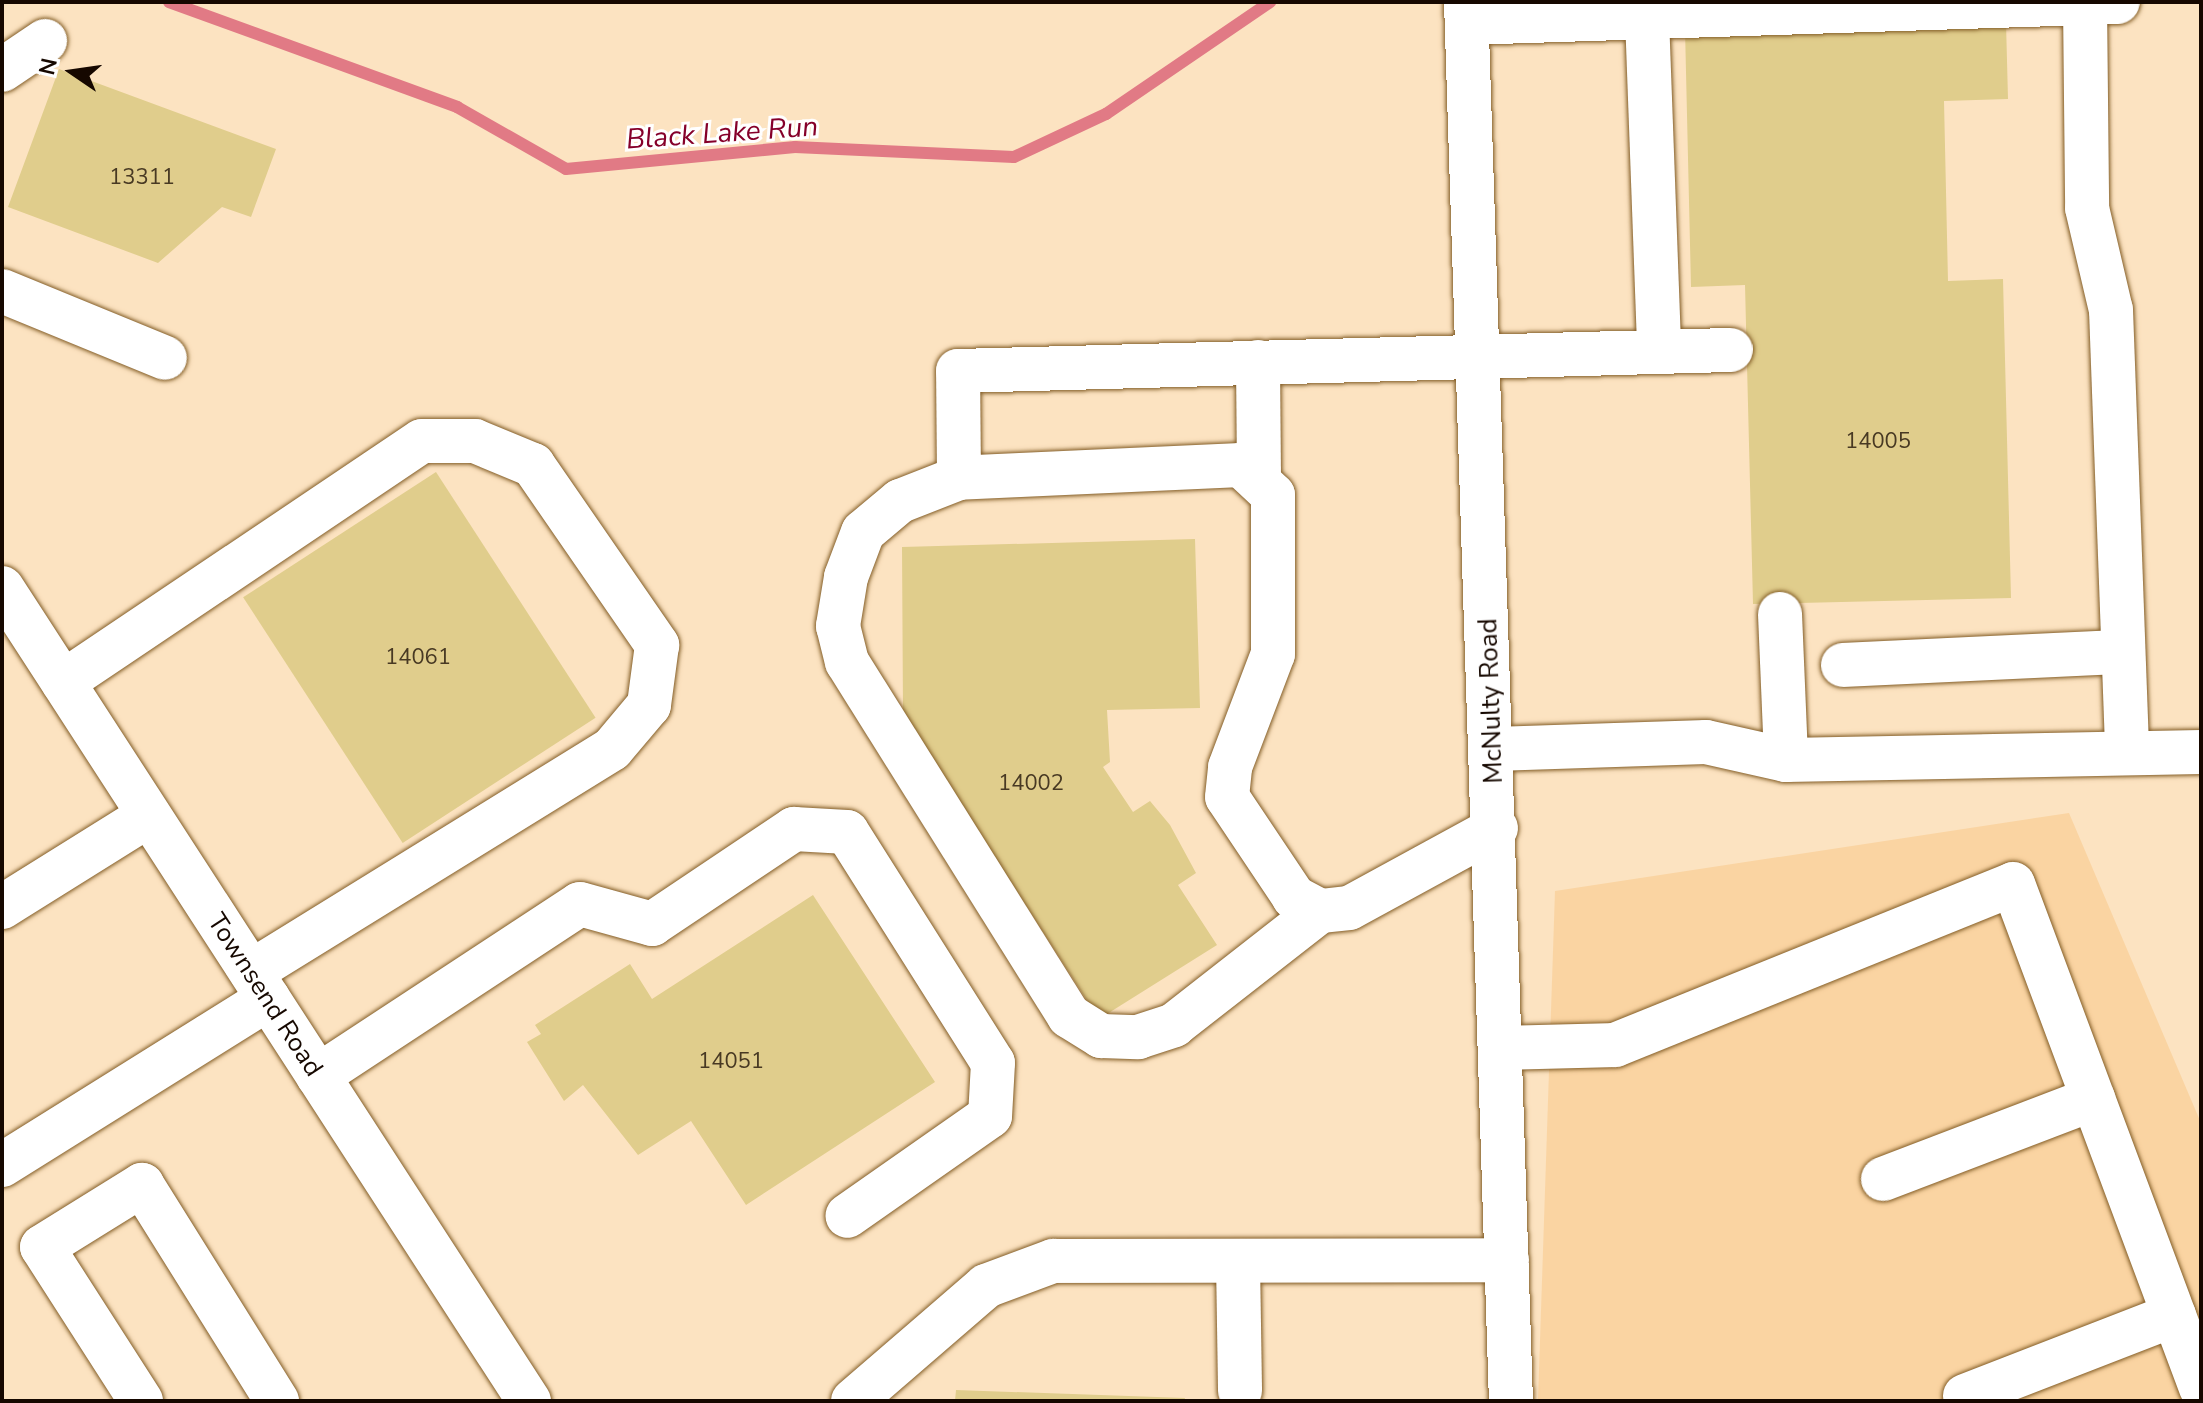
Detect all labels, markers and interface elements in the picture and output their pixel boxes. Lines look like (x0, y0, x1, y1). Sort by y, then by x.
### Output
north arrow (32, 32, 112, 112)
text: N (32, 55, 65, 78)
water label: Black Lake Run (625, 110, 819, 156)
house number: 13311 (109, 165, 175, 191)
house number: 14005 (1845, 429, 1911, 455)
street label: McNulty Road (1473, 618, 1509, 784)
house number: 14061 (385, 645, 451, 671)
house number: 14002 (998, 771, 1064, 797)
street label: Townsend Road (201, 908, 329, 1082)
house number: 14051 (698, 1049, 764, 1075)

